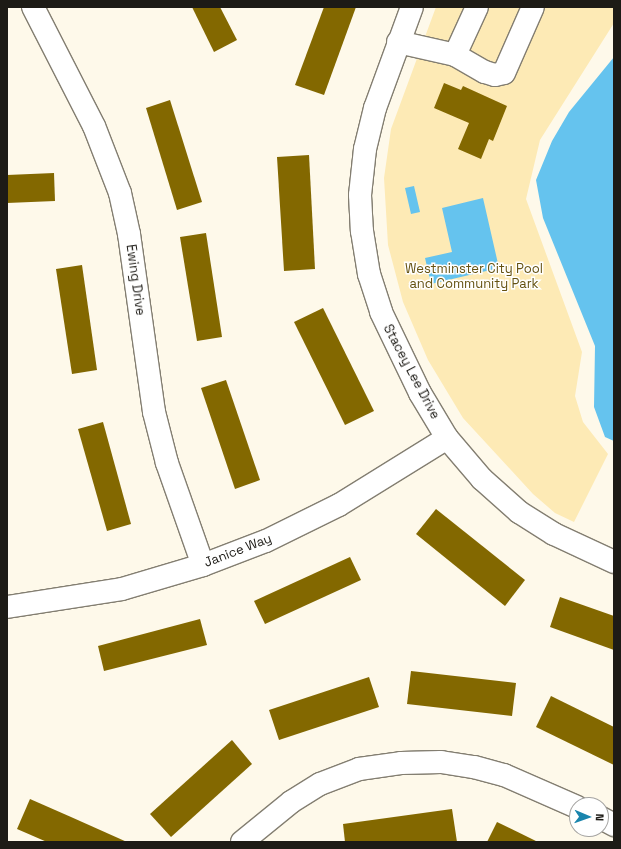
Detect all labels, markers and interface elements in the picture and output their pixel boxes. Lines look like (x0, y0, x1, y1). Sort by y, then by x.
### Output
street label: Ewing Drive (122, 243, 148, 317)
park label: Westminster City Pool and Community Park (405, 262, 543, 293)
street label: Stacey Lee Drive (379, 322, 443, 422)
street label: Janice Way (202, 531, 274, 571)
north arrow (569, 797, 609, 837)
text: N (593, 813, 607, 821)

